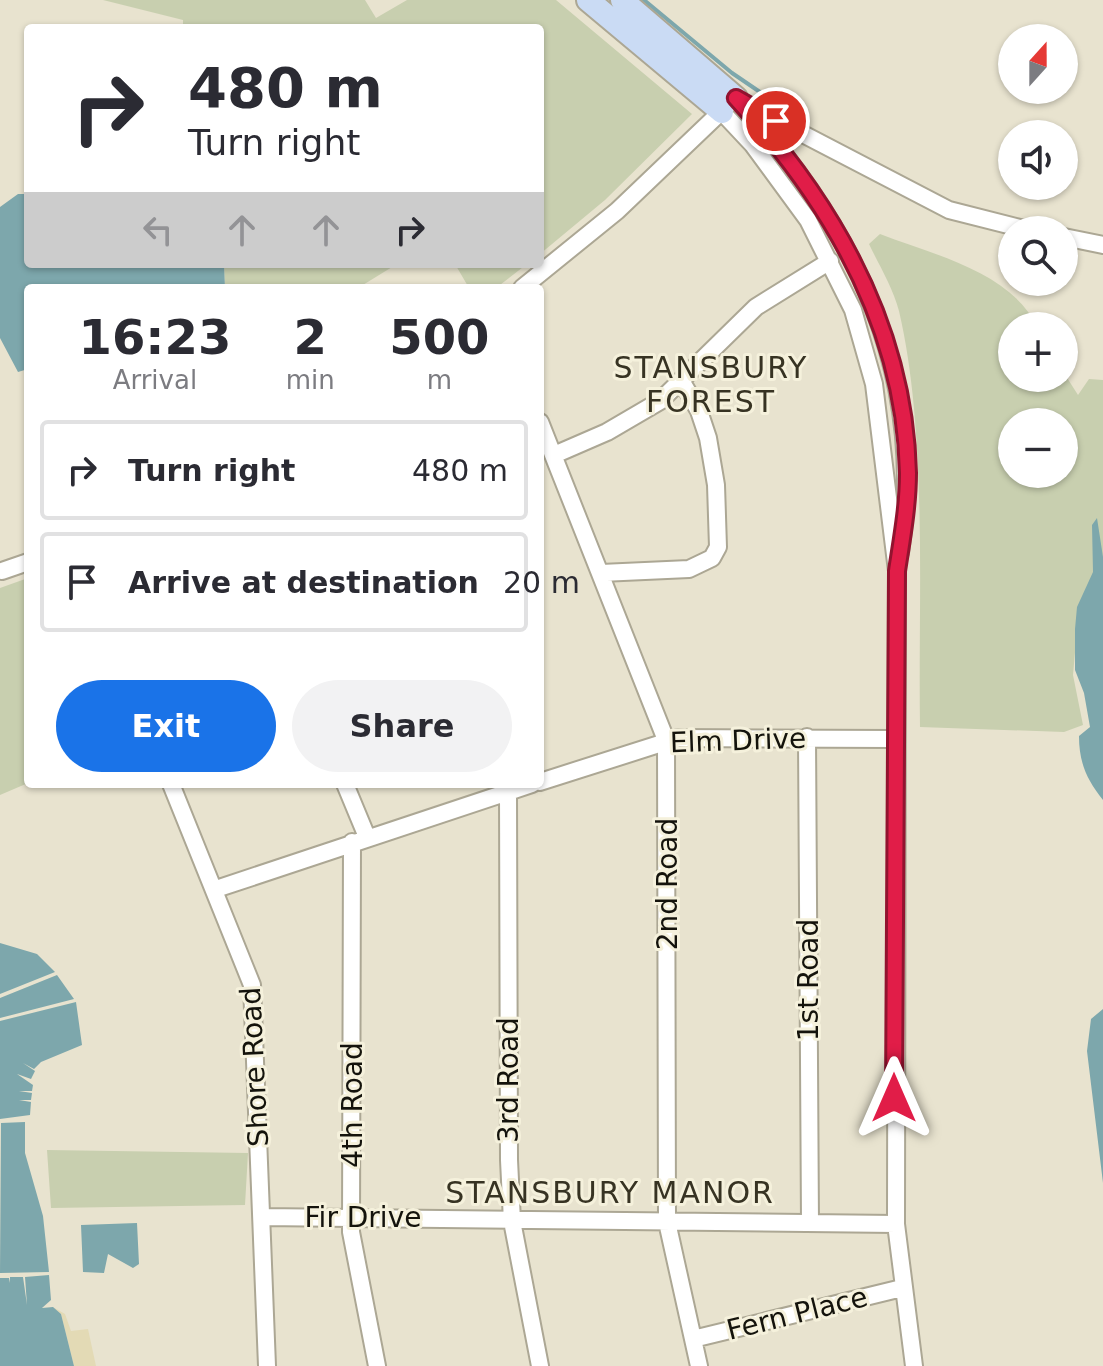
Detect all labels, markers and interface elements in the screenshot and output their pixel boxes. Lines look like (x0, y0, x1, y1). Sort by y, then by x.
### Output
north arrow (998, 24, 1078, 104)
map controls (998, 24, 1078, 488)
text: 480 m (188, 55, 383, 120)
icon: right (56, 56, 160, 160)
pin (742, 87, 810, 155)
icon: arrive (754, 99, 798, 143)
button: sound (998, 120, 1078, 200)
text: Turn right (188, 122, 360, 163)
icon: left (136, 208, 180, 252)
icon: ahead (220, 208, 264, 252)
icon: ahead (304, 208, 348, 252)
icon: right (388, 208, 432, 252)
button: search (998, 216, 1078, 296)
text: 16:23 (78, 309, 231, 365)
text: 2 (294, 309, 327, 365)
text: 500 (389, 309, 489, 365)
button: + (998, 312, 1078, 392)
district label: STANSBURY FOREST (614, 350, 808, 419)
text: Arrival (113, 365, 197, 395)
text: min (286, 365, 335, 395)
text: m (427, 365, 452, 395)
button: − (998, 408, 1078, 488)
icon: right (60, 448, 104, 492)
text: Turn right (128, 453, 295, 488)
text: 480 m (412, 453, 508, 488)
icon: arrive (60, 560, 104, 604)
text: Arrive at destination (128, 565, 479, 600)
text: 20 m (503, 565, 580, 600)
button: Exit (56, 680, 276, 772)
button: Share (292, 680, 512, 772)
street label: Elm Drive (669, 722, 807, 759)
street label: 2nd Road (651, 818, 684, 950)
street label: 1st Road (792, 919, 825, 1041)
street label: Shore Road (234, 986, 275, 1148)
street label: 3rd Road (492, 1017, 525, 1143)
street label: 4th Road (336, 1042, 369, 1168)
position arrow (852, 1056, 936, 1140)
district label: STANSBURY MANOR (445, 1175, 775, 1210)
street label: Fir Drive (305, 1201, 421, 1234)
street label: Fern Place (723, 1280, 871, 1347)

